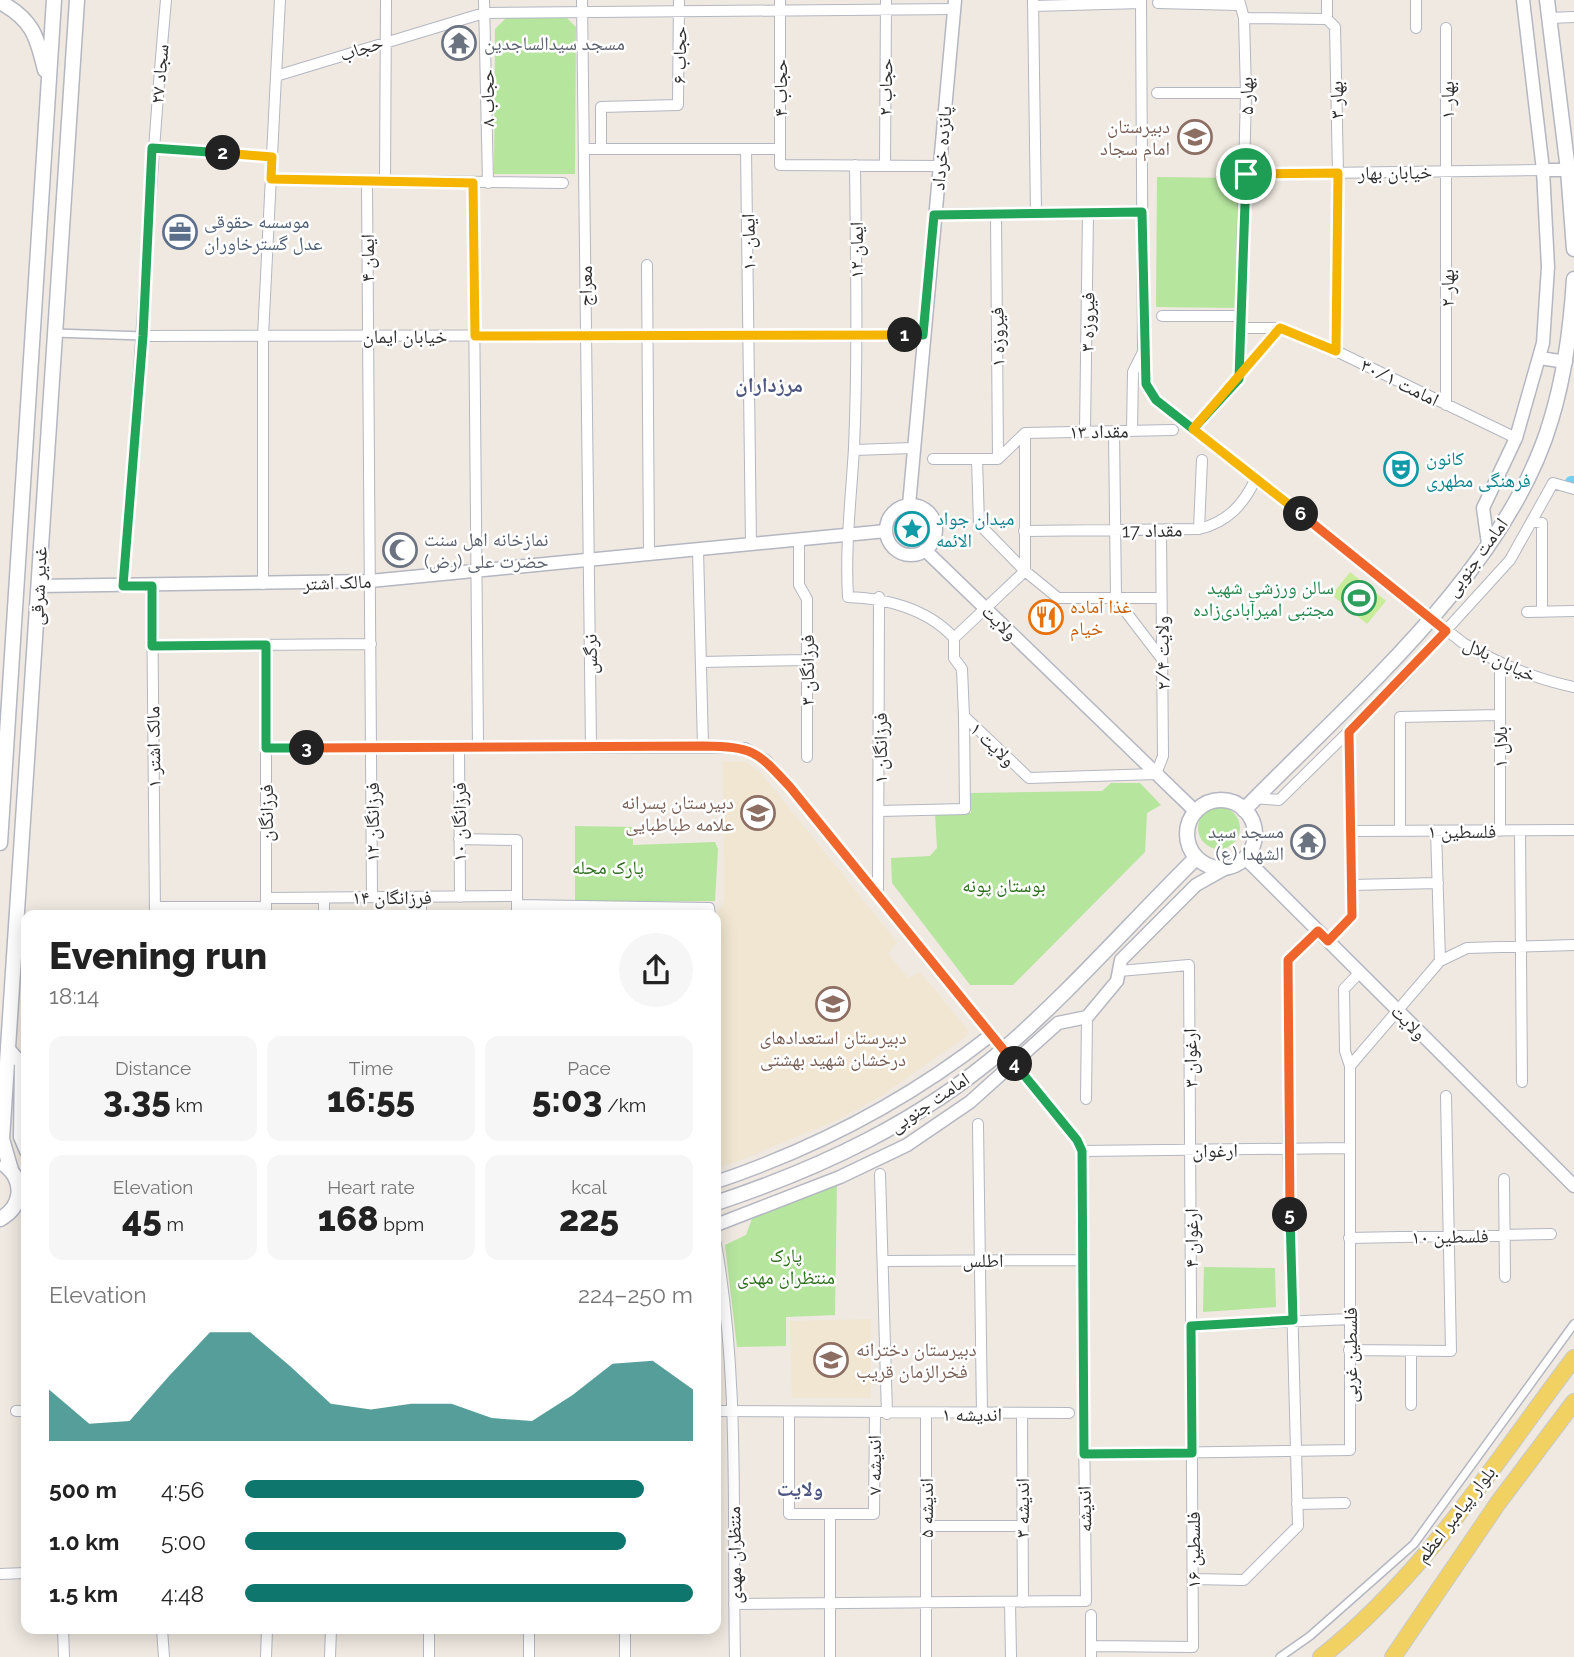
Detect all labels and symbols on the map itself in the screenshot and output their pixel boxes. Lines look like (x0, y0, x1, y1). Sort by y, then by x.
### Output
temple icon: مسجد سیدالساجدین (440, 24, 478, 62)
street label: حجاب ۶ (667, 26, 691, 84)
street label: حجاب (337, 31, 386, 66)
place label: مسجد سیدالساجدین (484, 32, 625, 55)
street label: سجاد ۲۷ (145, 43, 173, 105)
street label: حجاب ۲ (873, 58, 897, 116)
street label: حجاب ۴ (769, 59, 792, 117)
street label: حجاب ۸ (475, 69, 499, 127)
street label: بهار ۵ (1235, 77, 1258, 115)
street label: بهار ۳ (1325, 81, 1348, 119)
street label: بهار ۱ (1436, 81, 1459, 119)
street label: پانزده خرداد (926, 105, 957, 191)
place label: دبیرستان امام سجاد (1100, 115, 1170, 162)
school or university icon: دبیرستان امام سجاد (1176, 118, 1214, 156)
pin: 2 (206, 136, 241, 170)
pin (1216, 144, 1276, 204)
street label: خیابان بهار (1357, 160, 1432, 185)
place label: موسسه حقوقی عدل گسترخاوران (204, 210, 323, 255)
office icon: موسسه حقوقی عدل گسترخاوران (161, 213, 199, 251)
street label: ایمان ۱۰ (737, 213, 760, 271)
street label: ایمان ۱۲ (845, 222, 868, 278)
street label: ایمان ۴ (356, 234, 379, 282)
street label: معراج (574, 266, 597, 306)
street label: بهار ۲ (1436, 269, 1459, 307)
street label: فیروزه ۳ (1075, 292, 1100, 352)
street label: فیروزه ۱ (985, 307, 1010, 367)
pin: 1 (888, 318, 922, 352)
street label: خیابان ایمان (363, 325, 447, 348)
street label: امامت ۳۰/۱ (1357, 354, 1443, 410)
district label: مرزداران (735, 372, 803, 397)
street label: مقداد ۱۳ (1069, 419, 1129, 443)
place label: کانون فرهنگی مطهری (1426, 447, 1531, 492)
theatre icon: کانون فرهنگی مطهری (1382, 450, 1420, 488)
pin: 6 (1284, 496, 1318, 532)
place label: میدان جواد الائمه (936, 507, 1014, 551)
place icon: میدان جواد الائمه (893, 510, 931, 548)
street label: امامت جنوبی (1440, 513, 1513, 601)
street label: مقداد 17 (1122, 518, 1182, 542)
place label: نمازخانه اهل سنت حضرت علی (رض) (424, 528, 549, 573)
mosque icon: نمازخانه اهل سنت حضرت علی (رض) (381, 531, 419, 569)
street label: غدیر شرقی (25, 546, 52, 626)
street label: مالک اشتر (301, 570, 372, 595)
place label: سالن ورزشی شهید مجتبی امیرآبادی‌زاده (1193, 576, 1334, 621)
sports icon: سالن ورزشی شهید مجتبی امیرآبادی‌زاده (1340, 579, 1378, 617)
place label: غذا آماده خیام (1070, 595, 1132, 642)
restaurant icon: غذا آماده خیام (1027, 598, 1065, 636)
street label: ولایت (977, 600, 1022, 645)
street label: ولایت ۲/۴ (1150, 616, 1175, 690)
street label: خیابان بلال (1460, 632, 1540, 687)
street label: نرگس (579, 634, 602, 674)
street label: فرزانگان ۳ (796, 635, 819, 705)
street label: مالک اشتر ۱ (141, 706, 166, 788)
street label: فرزانگان ۱ (869, 713, 892, 783)
street label: ولایت ۱ (965, 717, 1020, 771)
street label: بلال ۱ (1489, 726, 1512, 768)
pin: 3 (290, 730, 324, 766)
street label: فرزانگان ۱۲ (361, 782, 384, 862)
street label: فرزانگان ۱۰ (448, 782, 471, 862)
street label: فرزانگان (255, 784, 278, 842)
place label: دبیرستان پسرانه علامه طباطبایی (621, 791, 734, 836)
school or university icon: دبیرستان پسرانه علامه طباطبایی (739, 794, 777, 832)
place label: مسجد سید الشهدا (ع) (1208, 820, 1284, 865)
street label: فلسطین ۱ (1428, 820, 1496, 843)
temple icon: مسجد سید الشهدا (ع) (1289, 823, 1327, 861)
park label: پارک محله (572, 856, 644, 879)
park label: بوستان پونه (962, 874, 1046, 897)
street label: فرزانگان ۱۴ (352, 886, 432, 909)
school or university icon: دبیرستان استعدادهای درخشان شهید بهشتی (814, 985, 852, 1023)
street label: ولایت (1386, 1000, 1431, 1045)
place label: دبیرستان استعدادهای درخشان شهید بهشتی (759, 1026, 907, 1071)
street label: ارغوان ۳ (1178, 1028, 1203, 1088)
pin: 4 (998, 1046, 1032, 1082)
street label: امامت جنوبی (885, 1067, 974, 1138)
street label: ارغوان (1192, 1139, 1238, 1162)
pin: 5 (1272, 1198, 1308, 1232)
street label: ارغوان ۴ (1180, 1208, 1203, 1268)
street label: فلسطین ۱۰ (1411, 1224, 1489, 1249)
park label: پارک منتظران مهدی (737, 1244, 835, 1289)
street label: اطلس (962, 1249, 1004, 1272)
street label: فلسطین غربی (1339, 1307, 1362, 1403)
place label: دبیرستان دخترانه فخرالزمان قریب (856, 1338, 977, 1383)
school or university icon: دبیرستان دخترانه فخرالزمان قریب (812, 1341, 850, 1379)
street label: اندیشه ۱ (942, 1403, 1002, 1425)
street label: اندیشه ۷ (863, 1435, 885, 1495)
street label: بلوار پیامبر اعظم (1410, 1461, 1501, 1568)
district label: ولایت (777, 1476, 823, 1501)
street label: اندیشه ۵ (915, 1478, 937, 1538)
street label: اندیشه ۳ (1011, 1478, 1033, 1538)
street label: اندیشه (1073, 1486, 1096, 1532)
street label: منتظران مهدی (722, 1506, 747, 1604)
street label: فلسطین ۱۶ (1182, 1511, 1205, 1589)

